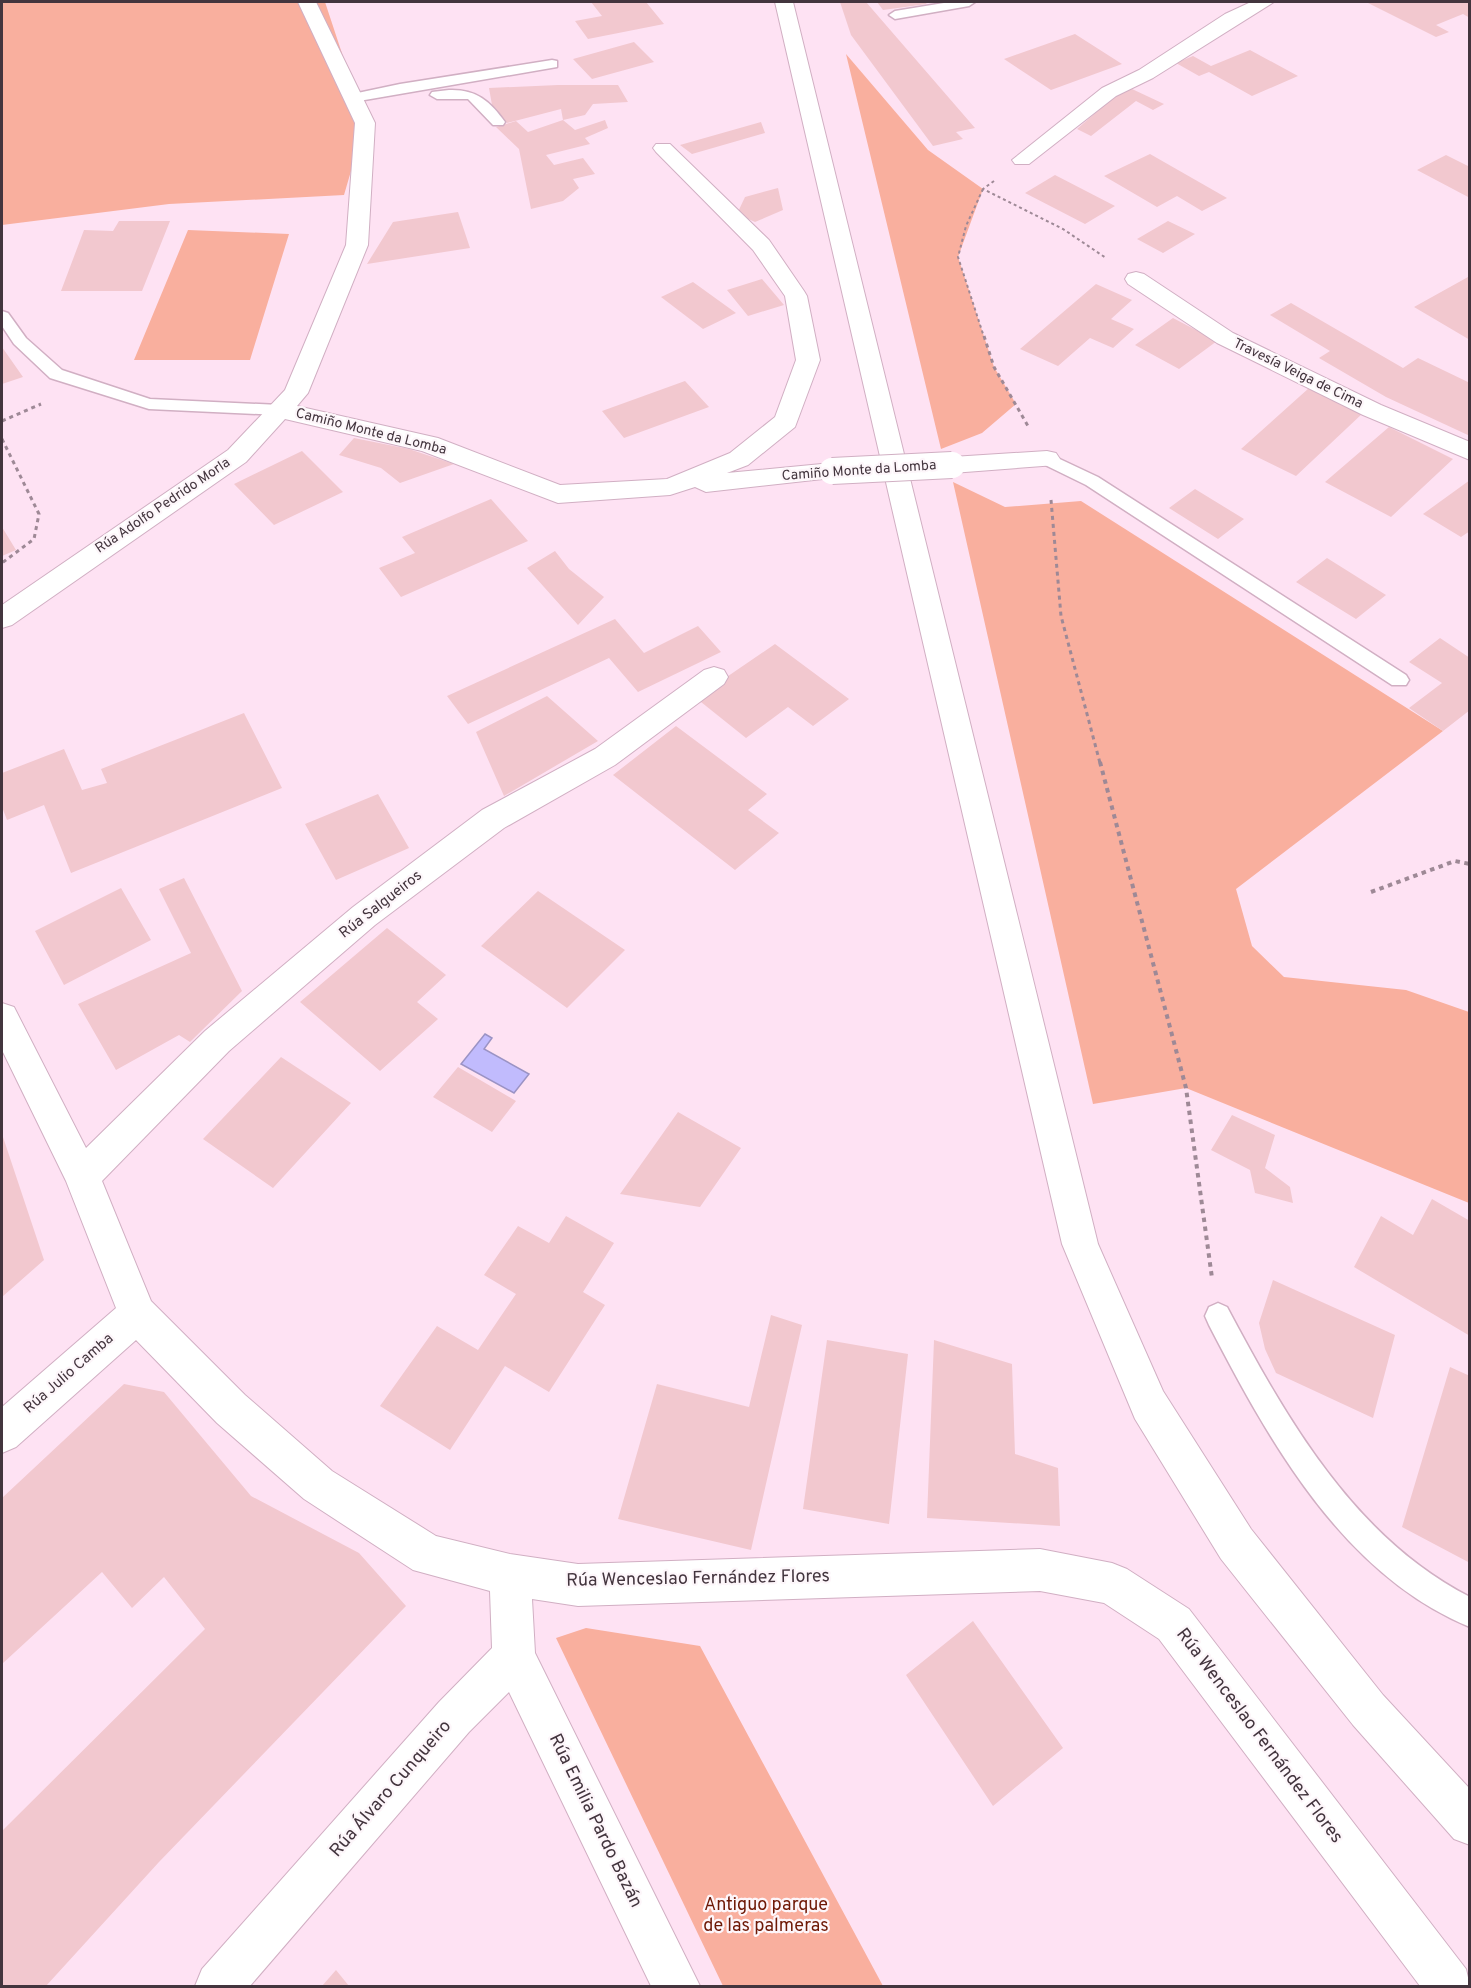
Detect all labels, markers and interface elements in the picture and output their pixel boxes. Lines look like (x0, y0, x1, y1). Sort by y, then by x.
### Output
street label: Travesía Veiga de Cima (1230, 335, 1366, 413)
street label: Camiño Monte da Lomba (294, 405, 448, 459)
street label: Rúa Adolfo Pedrido Morla (92, 454, 234, 558)
street label: Camiño Monte da Lomba (781, 457, 937, 485)
street label: Rúa Salgueiros (336, 867, 426, 943)
street label: Rúa Julio Camba (20, 1330, 118, 1418)
street label: Rúa Wenceslao Fernández Flores (566, 1565, 830, 1593)
street label: Rúa Wenceslao Fernández Flores (1170, 1624, 1348, 1848)
street label: Rúa Álvaro Cunqueiro (324, 1714, 457, 1862)
street label: Rúa Emilia Pardo Bazán (543, 1730, 647, 1912)
park label: Antiguo parque de las palmeras (703, 1894, 829, 1938)

